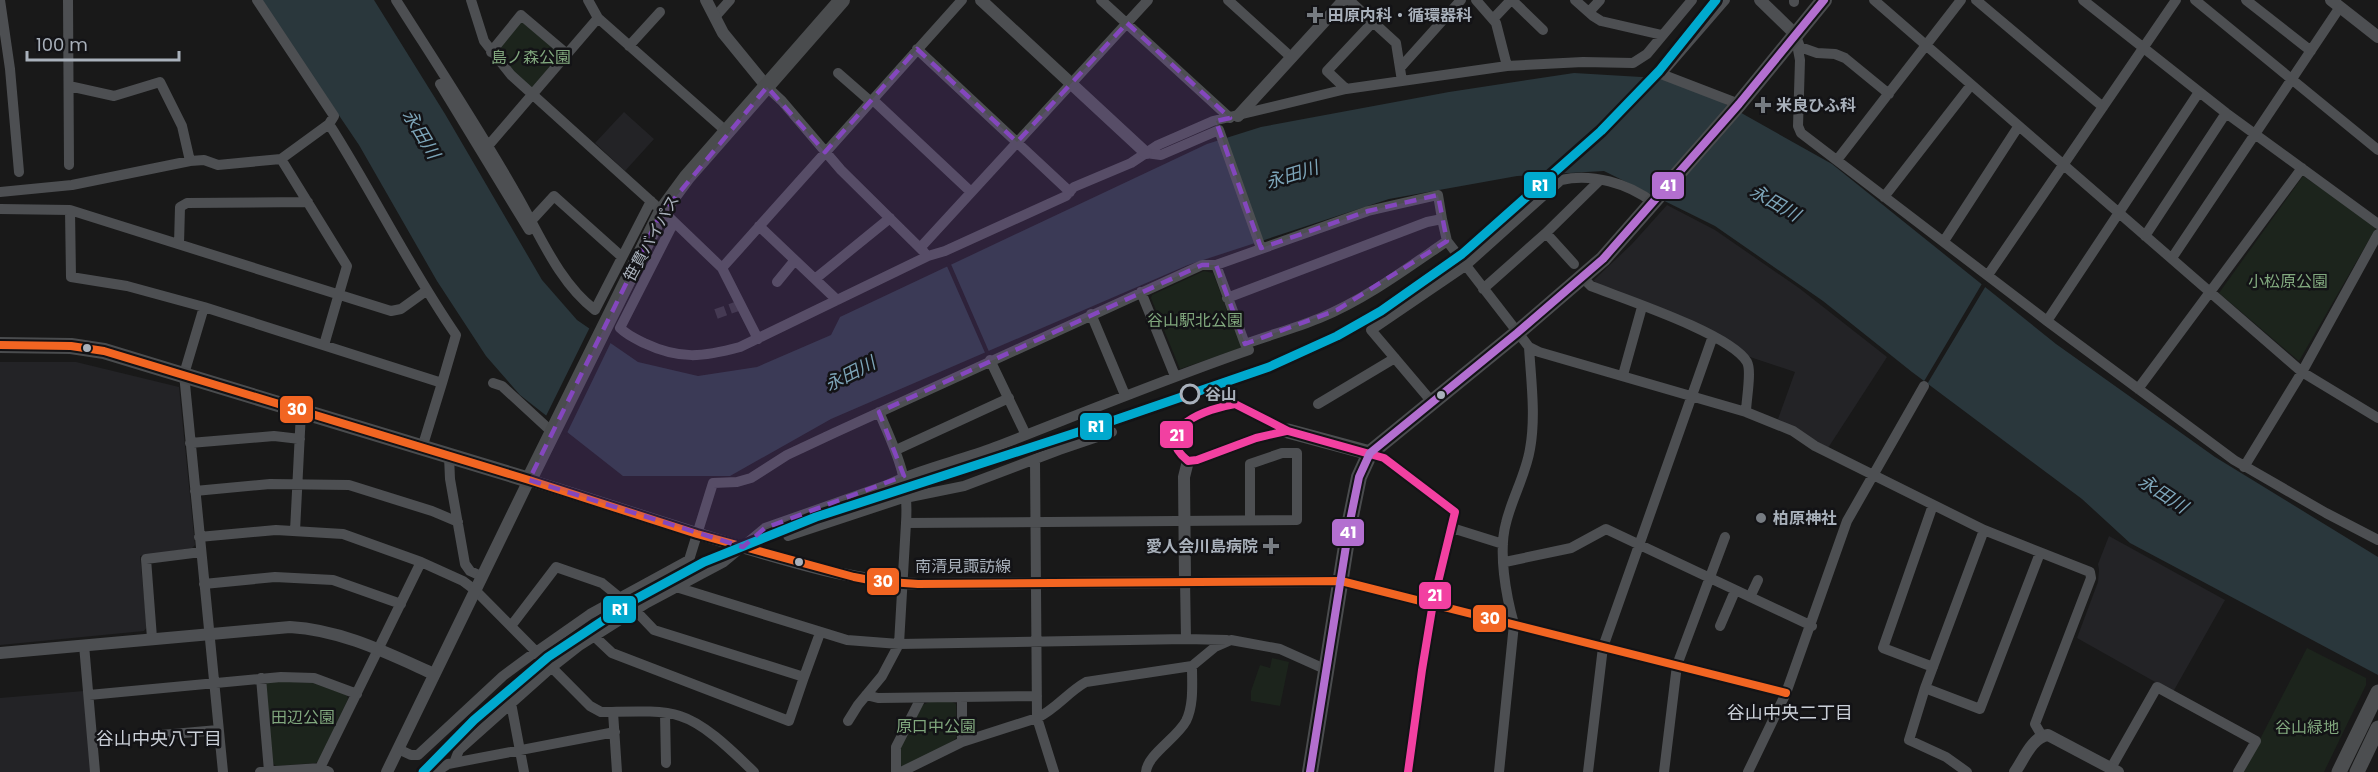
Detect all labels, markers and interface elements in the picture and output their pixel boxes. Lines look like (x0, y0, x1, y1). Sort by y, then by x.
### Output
place label: 田原内科・循環器科 (1328, 4, 1472, 27)
marker: 田原内科・循環器科 (1306, 6, 1324, 24)
scale bar (27, 24, 178, 62)
text: 100 m (36, 32, 88, 57)
park label: 島ノ森公園 (491, 46, 571, 69)
place label: 米良ひふ科 (1776, 94, 1856, 117)
marker: 米良ひふ科 (1754, 96, 1772, 114)
water label: 永田川 (397, 104, 447, 165)
water label: 永田川 (1262, 154, 1323, 194)
line badge: R1 (1523, 171, 1557, 199)
line badge: 41 (1651, 171, 1685, 200)
text: R1 (1532, 174, 1548, 197)
text: 41 (1660, 174, 1676, 197)
water label: 永田川 (1746, 178, 1807, 228)
street label: 笹貫バイパス (618, 191, 685, 286)
park label: 小松原公園 (2248, 270, 2328, 293)
park label: 谷山駅北公園 (1147, 309, 1243, 332)
unlabelled marker (81, 342, 93, 354)
water label: 永田川 (820, 349, 881, 397)
place label: 谷山 (1205, 383, 1237, 406)
marker: 谷山 (1180, 384, 1200, 404)
unlabelled marker (1435, 389, 1447, 401)
line badge: 30 (279, 395, 314, 424)
text: 30 (287, 398, 307, 421)
line badge: R1 (1079, 412, 1113, 441)
text: R1 (1088, 415, 1104, 438)
line badge: 21 (1159, 420, 1194, 449)
text: 21 (1169, 424, 1185, 447)
water label: 永田川 (2134, 468, 2194, 520)
place label: 柏原神社 (1773, 507, 1837, 530)
marker: 柏原神社 (1754, 511, 1768, 525)
line badge: 41 (1331, 518, 1365, 547)
text: 41 (1340, 521, 1356, 544)
place label: 愛人会川島病院 (1146, 535, 1258, 558)
marker: 愛人会川島病院 (1262, 537, 1280, 555)
street label: 南清見諏訪線 (915, 555, 1011, 578)
unlabelled marker (793, 556, 805, 568)
line badge: 30 (866, 567, 900, 596)
text: 30 (873, 570, 893, 593)
line badge: 21 (1418, 581, 1452, 610)
text: 21 (1427, 584, 1443, 607)
line badge: R1 (602, 595, 637, 624)
text: R1 (612, 598, 628, 621)
line badge: 30 (1472, 604, 1507, 633)
text: 30 (1480, 607, 1500, 630)
district label: 谷山中央二丁目 (1727, 700, 1853, 725)
park label: 田辺公園 (271, 706, 335, 729)
park label: 原口中公園 (896, 715, 976, 738)
park label: 谷山緑地 (2275, 716, 2339, 739)
district label: 谷山中央八丁目 (96, 726, 222, 751)

